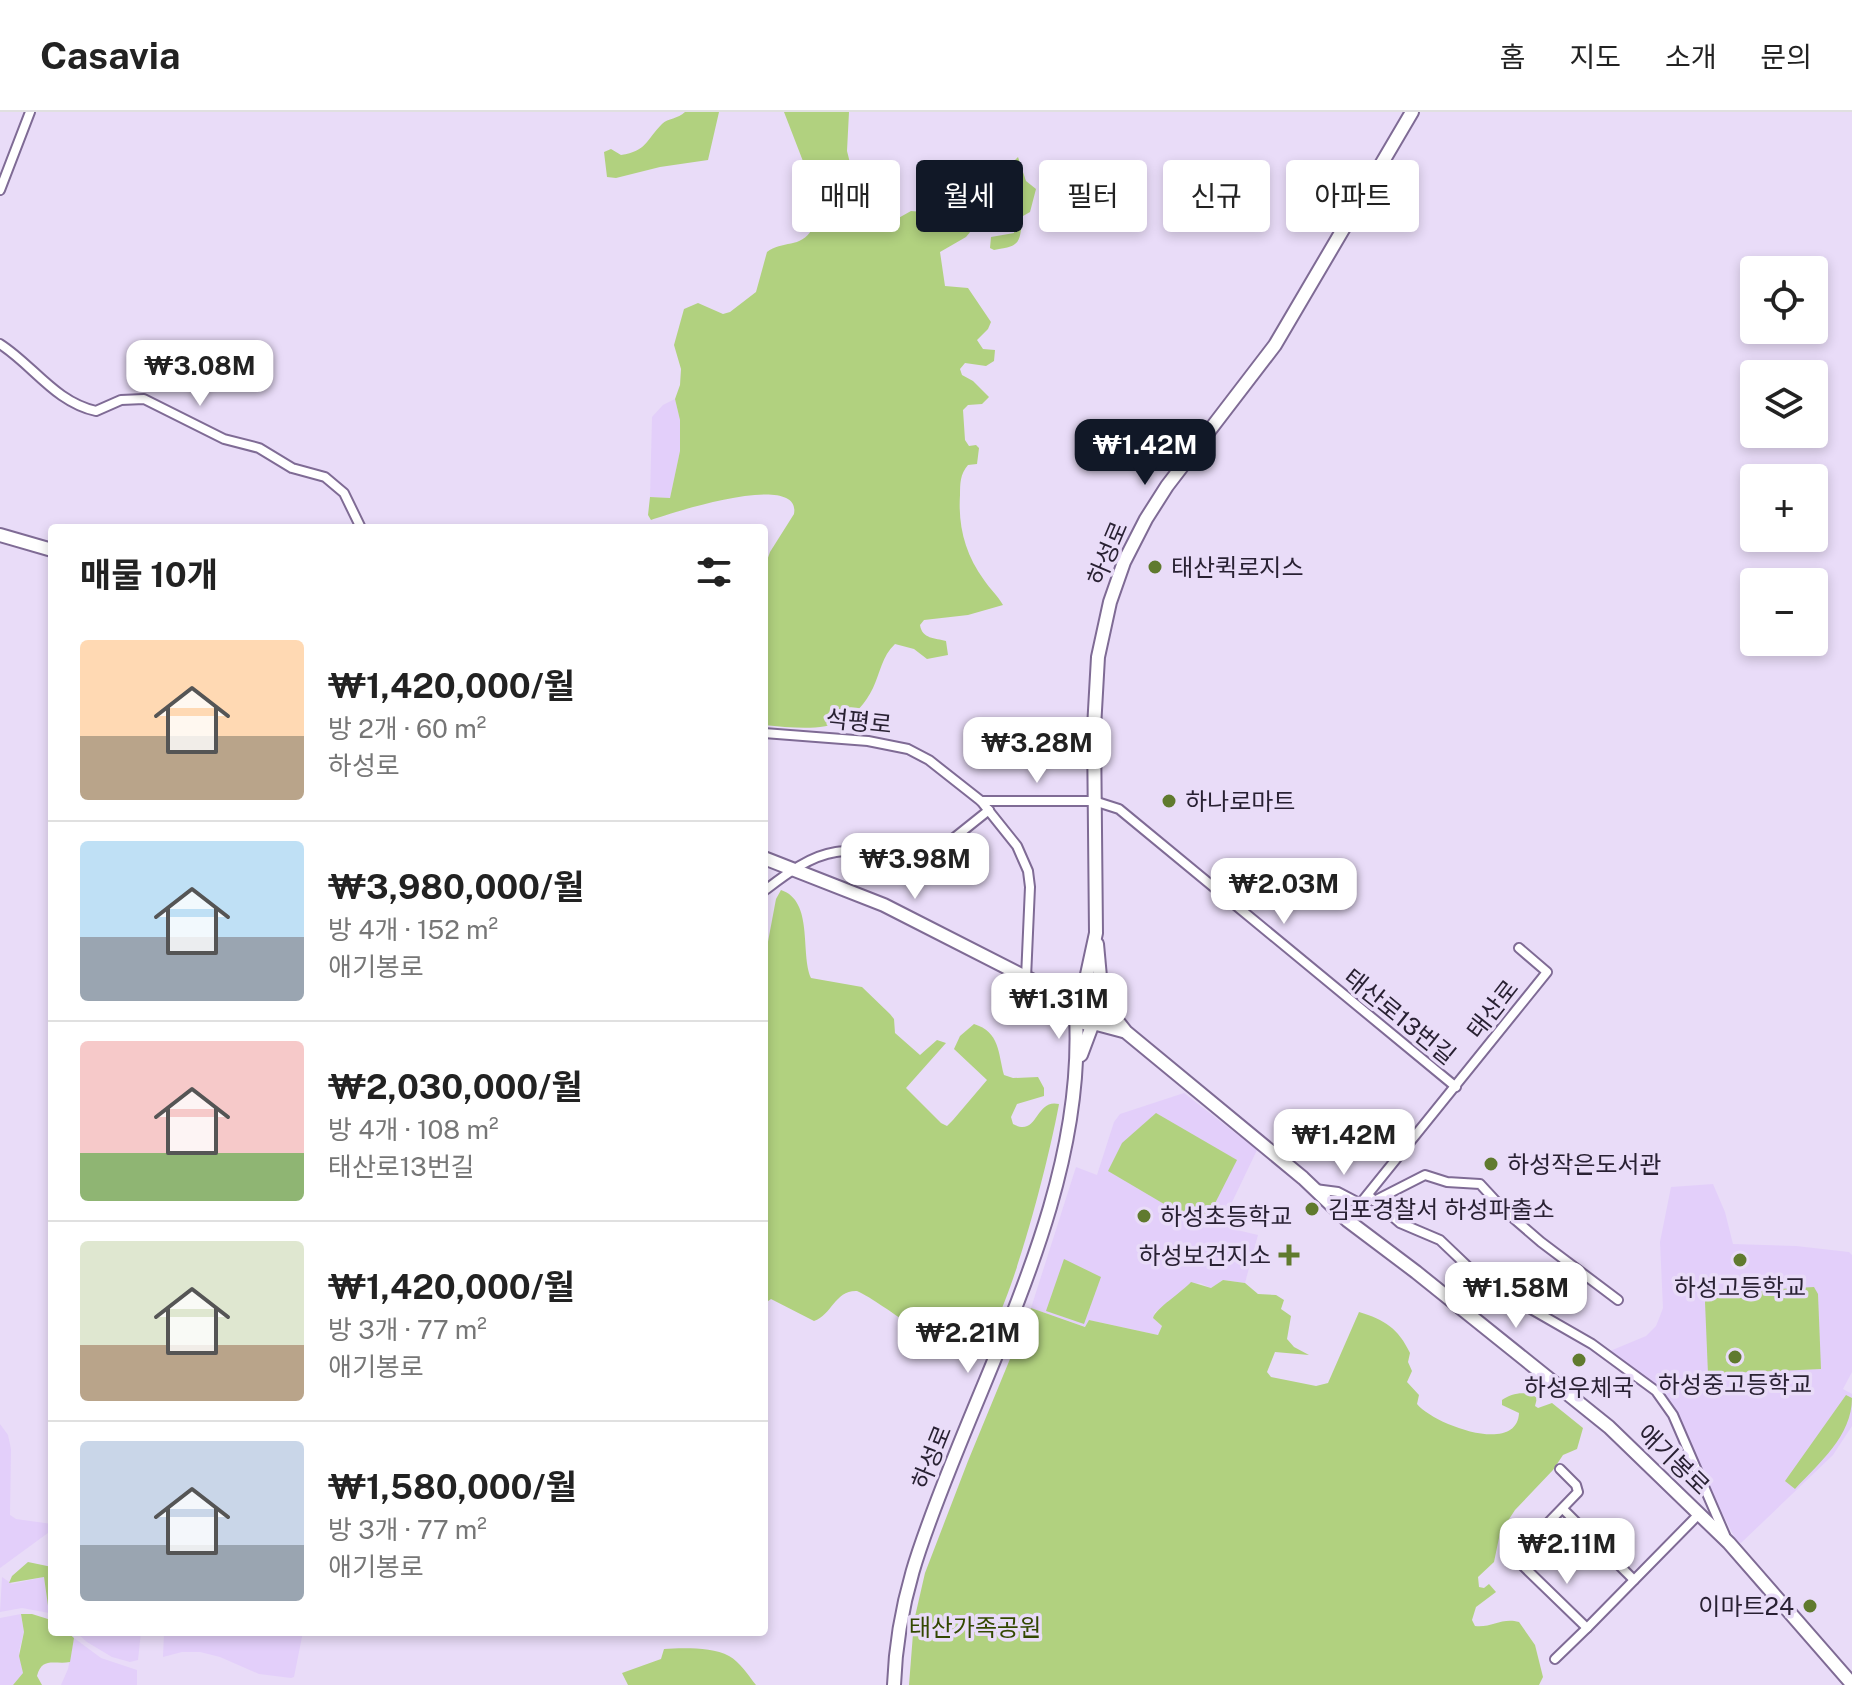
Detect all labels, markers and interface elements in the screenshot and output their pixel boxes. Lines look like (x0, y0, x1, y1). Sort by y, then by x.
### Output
text: Casavia (40, 33, 181, 78)
text: 홈 (1500, 40, 1525, 73)
text: 지도 (1569, 40, 1621, 73)
text: 소개 (1665, 40, 1716, 73)
text: 문의 (1760, 40, 1812, 73)
chip: 매매 (792, 160, 900, 232)
chip: 월세 (916, 160, 1023, 232)
chip: 필터 (1039, 160, 1147, 232)
chip: 신규 (1163, 160, 1270, 232)
chip: 아파트 (1286, 160, 1419, 232)
map controls (1740, 256, 1828, 656)
button: locate (1740, 256, 1828, 344)
pin: ₩3.08M (135, 340, 265, 408)
text: ₩3.08M (144, 350, 256, 381)
button: layers (1740, 360, 1828, 448)
pin: ₩1.42M (1080, 419, 1210, 487)
text: ₩1.42M (1093, 429, 1197, 460)
button: + (1740, 464, 1828, 552)
street label: 하성로 (1081, 517, 1133, 589)
icon: filters (692, 550, 736, 594)
place label: 태산퀵로지스 (1171, 553, 1303, 581)
text: 매물 10개 (80, 555, 218, 595)
marker: 태산퀵로지스 (1146, 558, 1164, 576)
button: − (1740, 568, 1828, 656)
text: ₩1,420,000/월 (328, 666, 575, 706)
icon: home (144, 672, 240, 768)
street label: 석평로 (825, 704, 893, 738)
text: 방 2개 · 60 m² (328, 713, 486, 744)
pin: ₩3.28M (972, 717, 1102, 785)
text: ₩3.28M (981, 727, 1093, 758)
text: 하성로 (328, 750, 400, 781)
place label: 하나로마트 (1185, 787, 1295, 815)
marker: 하나로마트 (1160, 792, 1178, 810)
pin: ₩3.98M (850, 833, 980, 901)
text: ₩3.98M (859, 843, 971, 874)
pin: ₩2.03M (1219, 858, 1349, 926)
text: ₩3,980,000/월 (328, 867, 584, 907)
text: ₩2.03M (1229, 868, 1339, 899)
icon: home (144, 873, 240, 969)
text: 방 4개 · 152 m² (328, 914, 498, 945)
text: 애기봉로 (328, 951, 424, 982)
street label: 태산로13번길 (1339, 963, 1461, 1069)
pin: ₩1.31M (994, 973, 1124, 1041)
street label: 태산로 (1461, 974, 1523, 1044)
text: ₩1.31M (1009, 983, 1109, 1014)
text: ₩2,030,000/월 (328, 1067, 582, 1107)
icon: home (144, 1073, 240, 1169)
pin: ₩1.42M (1279, 1109, 1409, 1177)
text: 방 4개 · 108 m² (328, 1114, 498, 1145)
text: ₩1.42M (1292, 1119, 1396, 1150)
place label: 하성작은도서관 (1507, 1150, 1662, 1178)
text: 태산로13번길 (328, 1151, 475, 1182)
marker: 하성작은도서관 (1482, 1155, 1500, 1173)
place label: 김포경찰서 하성파출소 (1328, 1195, 1555, 1223)
marker: 김포경찰서 하성파출소 (1303, 1200, 1321, 1218)
place label: 하성초등학교 (1160, 1202, 1292, 1230)
marker: 하성초등학교 (1135, 1207, 1153, 1225)
place label: 하성보건지소 (1139, 1241, 1271, 1269)
marker: 하성보건지소 (1278, 1244, 1300, 1266)
marker: 하성고등학교 (1731, 1251, 1749, 1269)
pin: ₩1.58M (1451, 1262, 1581, 1330)
text: ₩1,420,000/월 (328, 1267, 575, 1307)
text: ₩1.58M (1463, 1272, 1569, 1303)
icon: home (144, 1273, 240, 1369)
place label: 하성고등학교 (1674, 1273, 1806, 1301)
pin: ₩2.21M (903, 1307, 1033, 1375)
text: 방 3개 · 77 m² (328, 1314, 487, 1345)
text: ₩2.21M (916, 1317, 1020, 1348)
marker: 하성중고등학교 (1726, 1348, 1744, 1366)
text: 애기봉로 (328, 1351, 424, 1382)
marker: 하성우체국 (1570, 1351, 1588, 1369)
place label: 하성중고등학교 (1658, 1370, 1812, 1398)
place label: 하성우체국 (1524, 1373, 1634, 1401)
street label: 애기봉로 (1633, 1418, 1715, 1500)
street label: 하성로 (906, 1421, 956, 1493)
text: ₩1,580,000/월 (328, 1467, 577, 1507)
icon: home (144, 1473, 240, 1569)
text: 방 3개 · 77 m² (328, 1514, 487, 1545)
pin: ₩2.11M (1502, 1518, 1632, 1586)
text: ₩2.11M (1518, 1528, 1616, 1559)
text: 애기봉로 (328, 1551, 424, 1582)
place label: 이마트24 (1698, 1592, 1794, 1620)
marker: 이마트24 (1801, 1597, 1819, 1615)
park label: 태산가족공원 (909, 1613, 1041, 1641)

